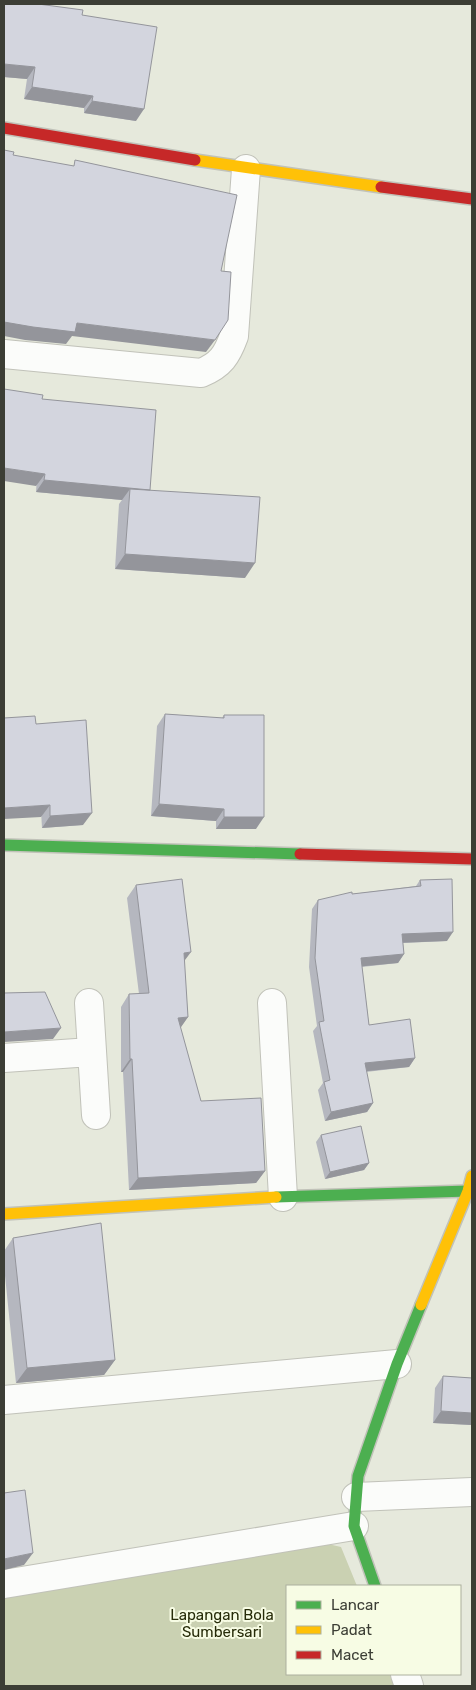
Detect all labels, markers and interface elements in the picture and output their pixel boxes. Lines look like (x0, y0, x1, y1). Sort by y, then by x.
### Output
legend (286, 1585, 461, 1675)
text: Lancar (331, 1596, 379, 1614)
park label: Lapangan Bola Sumbersari (170, 1606, 274, 1641)
text: Padat (331, 1621, 372, 1639)
text: Macet (331, 1646, 374, 1664)

